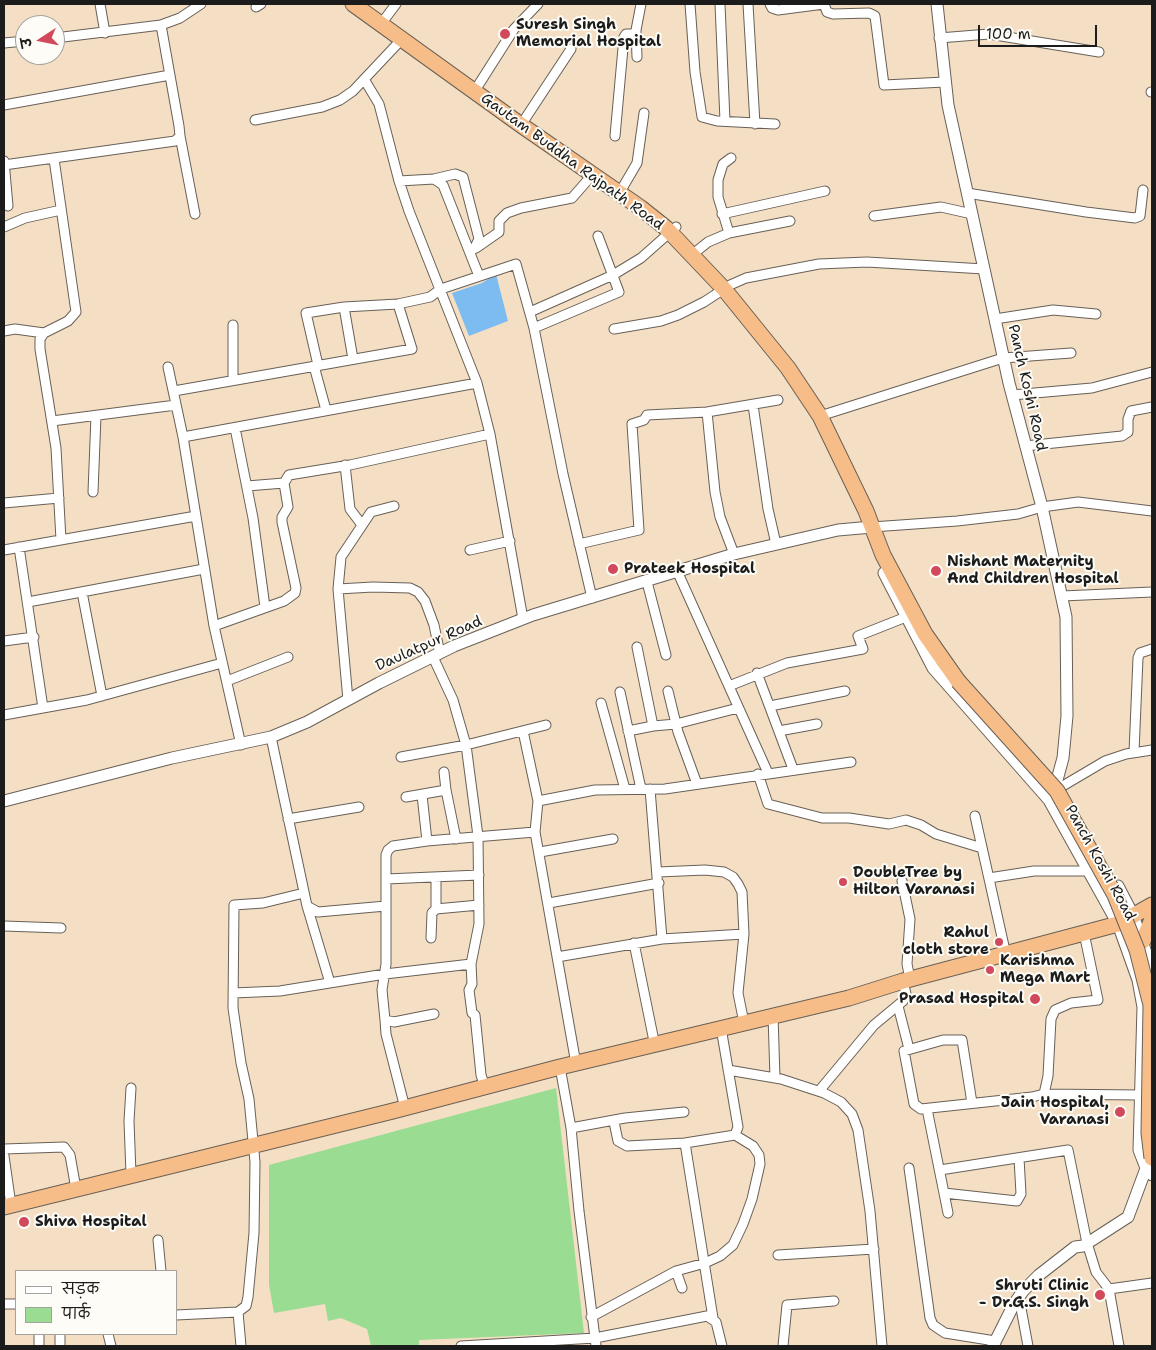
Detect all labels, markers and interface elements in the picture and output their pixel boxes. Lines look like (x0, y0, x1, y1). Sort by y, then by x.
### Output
north arrow (15, 15, 65, 65)
scale bar (981, 15, 1100, 47)
place label: Suresh Singh Memorial Hospital (516, 16, 661, 51)
text: 100 m (986, 24, 1031, 44)
marker: Suresh Singh Memorial Hospital (498, 27, 512, 41)
text: उ (17, 36, 36, 49)
street label: Gautam Buddha Rajpath Road (477, 90, 667, 234)
street label: Panch Koshi Road (1004, 323, 1050, 453)
place label: Nishant Maternity And Children Hospital (947, 553, 1119, 588)
place label: Prateek Hospital (624, 560, 755, 578)
marker: Prateek Hospital (606, 562, 620, 576)
marker: Nishant Maternity And Children Hospital (929, 564, 943, 578)
street label: Daulatpur Road (373, 613, 485, 675)
street label: Panch Koshi Road (1061, 802, 1139, 924)
place label: DoubleTree by Hilton Varanasi (853, 864, 975, 899)
marker: DoubleTree by Hilton Varanasi (837, 876, 849, 888)
place label: Rahul cloth store (903, 924, 989, 959)
marker: Rahul cloth store (993, 936, 1005, 948)
place label: Karishma Mega Mart (1000, 952, 1090, 987)
marker: Karishma Mega Mart (984, 964, 996, 976)
place label: Prasad Hospital (899, 990, 1024, 1008)
marker: Prasad Hospital (1028, 992, 1042, 1006)
place label: Jain Hospital, Varanasi (1001, 1094, 1109, 1129)
marker: Jain Hospital, Varanasi (1113, 1105, 1127, 1119)
place label: Shiva Hospital (35, 1213, 147, 1231)
marker: Shiva Hospital (17, 1215, 31, 1229)
legend (15, 1270, 178, 1335)
place label: Shruti Clinic - Dr.G.S. Singh (979, 1277, 1089, 1312)
text: सड़क (62, 1279, 99, 1299)
marker: Shruti Clinic - Dr.G.S. Singh (1093, 1288, 1107, 1302)
text: पार्क (62, 1304, 90, 1324)

